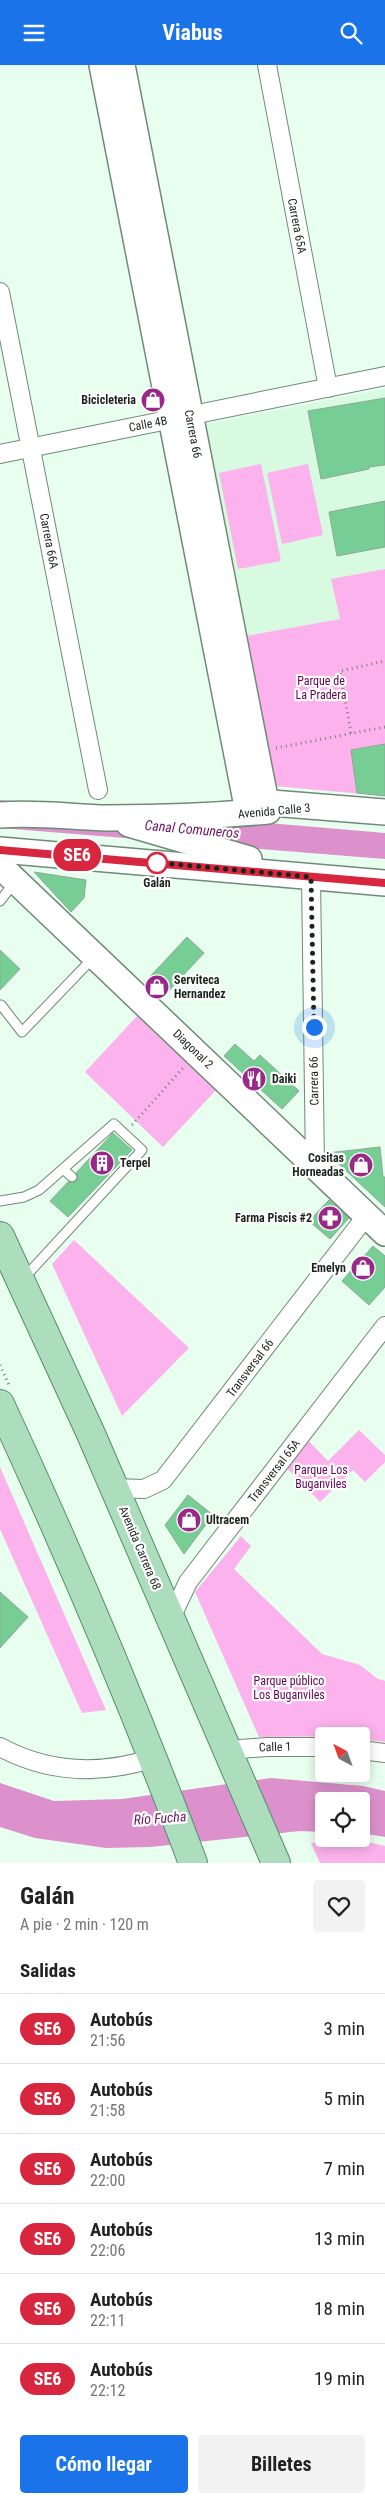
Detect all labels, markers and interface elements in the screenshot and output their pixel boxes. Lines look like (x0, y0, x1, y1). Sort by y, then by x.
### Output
icon: menu (20, 19, 48, 47)
icon: search (337, 19, 365, 47)
text: Viabus (162, 20, 223, 45)
street label: Carrera 65A (285, 197, 309, 255)
shop icon: Bicicleteria (140, 387, 166, 413)
place label: Bicicleteria (81, 393, 136, 407)
street label: Carrera 66 (181, 409, 205, 460)
street label: Calle 4B (128, 413, 168, 435)
street label: Carrera 66A (37, 512, 61, 570)
park label: Parque de La Pradera (296, 674, 347, 702)
street label: Avenida Calle 3 (237, 801, 311, 821)
water label: Canal Comuneros (144, 817, 240, 841)
line badge: SE6 (48, 839, 106, 871)
text: SE6 (63, 844, 91, 865)
marker: Galán (146, 852, 168, 874)
place label: Galán (143, 876, 171, 890)
place label: Serviteca Hernandez (174, 973, 226, 1001)
shop icon: Serviteca Hernandez (144, 974, 170, 1000)
your location (302, 1015, 327, 1040)
street label: Diagonal 2 (170, 1026, 216, 1072)
street label: Carrera 66 (307, 1056, 321, 1106)
restaurant icon: Daiki (241, 1066, 267, 1092)
place label: Daiki (272, 1072, 296, 1086)
building icon: Terpel (89, 1150, 115, 1176)
place label: Cositas Horneadas (292, 1151, 345, 1179)
shop icon: Cositas Horneadas (348, 1152, 374, 1178)
place label: Terpel (120, 1156, 150, 1170)
pharmacy icon: Farma Piscis #2 (317, 1205, 343, 1231)
place label: Farma Piscis #2 (235, 1211, 312, 1225)
shop icon: Emelyn (350, 1255, 376, 1281)
place label: Emelyn (311, 1261, 346, 1275)
street label: Transversal 66 (224, 1336, 276, 1400)
street label: Transversal 65A (245, 1437, 303, 1505)
park label: Parque Los Buganviles (294, 1463, 348, 1491)
street label: Avenida Carrera 68 (116, 1504, 164, 1592)
shop icon: Ultracem (176, 1507, 202, 1533)
place label: Ultracem (206, 1513, 249, 1527)
park label: Parque público Los Buganviles (253, 1674, 325, 1702)
north arrow (315, 1727, 370, 1783)
map controls (315, 1727, 370, 1847)
street label: Calle 1 (259, 1739, 291, 1755)
button: locate (315, 1792, 370, 1847)
water label: Río Fucha (133, 1808, 187, 1828)
button: heart (313, 1880, 365, 1932)
text: Galán (20, 1882, 75, 1910)
text: A pie · 2 min · 120 m (20, 1915, 149, 1934)
text: Salidas (20, 1959, 76, 1982)
text: Autobús (90, 2008, 153, 2031)
text: 3 min (323, 2017, 365, 2040)
text: SE6 (34, 2018, 61, 2039)
text: 21:56 (90, 2031, 125, 2050)
text: Autobús (90, 2078, 153, 2101)
text: 5 min (323, 2087, 365, 2110)
text: SE6 (34, 2088, 61, 2109)
text: 21:58 (90, 2101, 125, 2120)
text: Autobús (90, 2148, 153, 2171)
text: 7 min (323, 2157, 365, 2180)
text: SE6 (34, 2158, 61, 2179)
text: 22:00 (90, 2171, 125, 2190)
text: Autobús (90, 2218, 153, 2241)
text: 13 min (314, 2227, 365, 2250)
text: SE6 (34, 2228, 61, 2249)
text: 22:06 (90, 2241, 125, 2260)
text: Autobús (90, 2288, 153, 2311)
text: 18 min (314, 2297, 365, 2320)
text: SE6 (34, 2298, 61, 2319)
text: 22:11 (90, 2311, 125, 2330)
text: Autobús (90, 2358, 153, 2381)
text: 19 min (314, 2367, 365, 2390)
text: SE6 (34, 2368, 61, 2389)
text: 22:12 (90, 2381, 125, 2400)
button: Cómo llegar (20, 2435, 188, 2493)
button: Billetes (198, 2435, 365, 2493)

